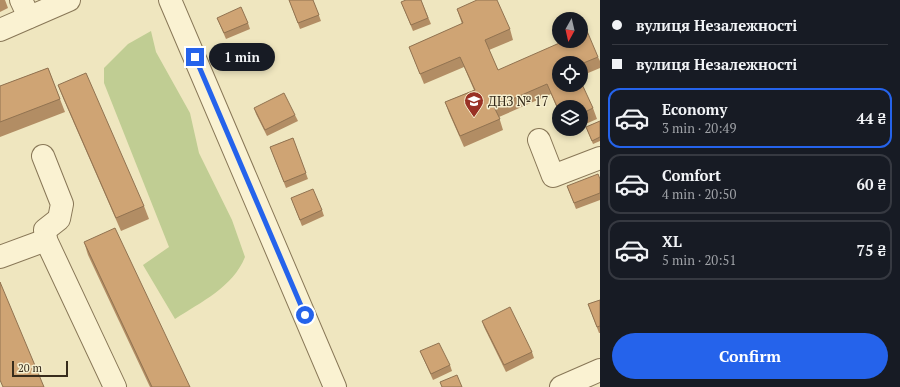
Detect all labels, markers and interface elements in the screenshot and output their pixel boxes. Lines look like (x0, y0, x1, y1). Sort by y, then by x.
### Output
north arrow (552, 12, 588, 48)
map controls (552, 12, 588, 136)
text: вулиця Незалежності (636, 15, 797, 35)
callout: 1 min (209, 43, 275, 71)
route end (186, 48, 204, 66)
text: 1 min (224, 48, 260, 66)
text: вулиця Незалежності (636, 54, 797, 74)
button: locate (552, 56, 588, 92)
school or university icon: ДНЗ № 17 (463, 90, 485, 118)
place label: ДНЗ № 17 (488, 92, 548, 110)
text: Economy (662, 99, 727, 119)
button: layers (552, 100, 588, 136)
icon: car (614, 100, 650, 136)
text: 44 ₴ (857, 108, 886, 128)
text: 3 min · 20:49 (662, 119, 736, 137)
text: Comfort (662, 165, 721, 185)
icon: car (614, 166, 650, 202)
text: 60 ₴ (857, 174, 886, 194)
text: 4 min · 20:50 (662, 185, 736, 203)
text: XL (662, 231, 682, 251)
icon: car (614, 232, 650, 268)
text: 75 ₴ (857, 240, 886, 260)
text: 5 min · 20:51 (662, 251, 736, 269)
route start (296, 306, 314, 324)
button: Confirm (612, 333, 888, 379)
scale bar (12, 359, 68, 378)
text: 20 m (18, 361, 42, 375)

